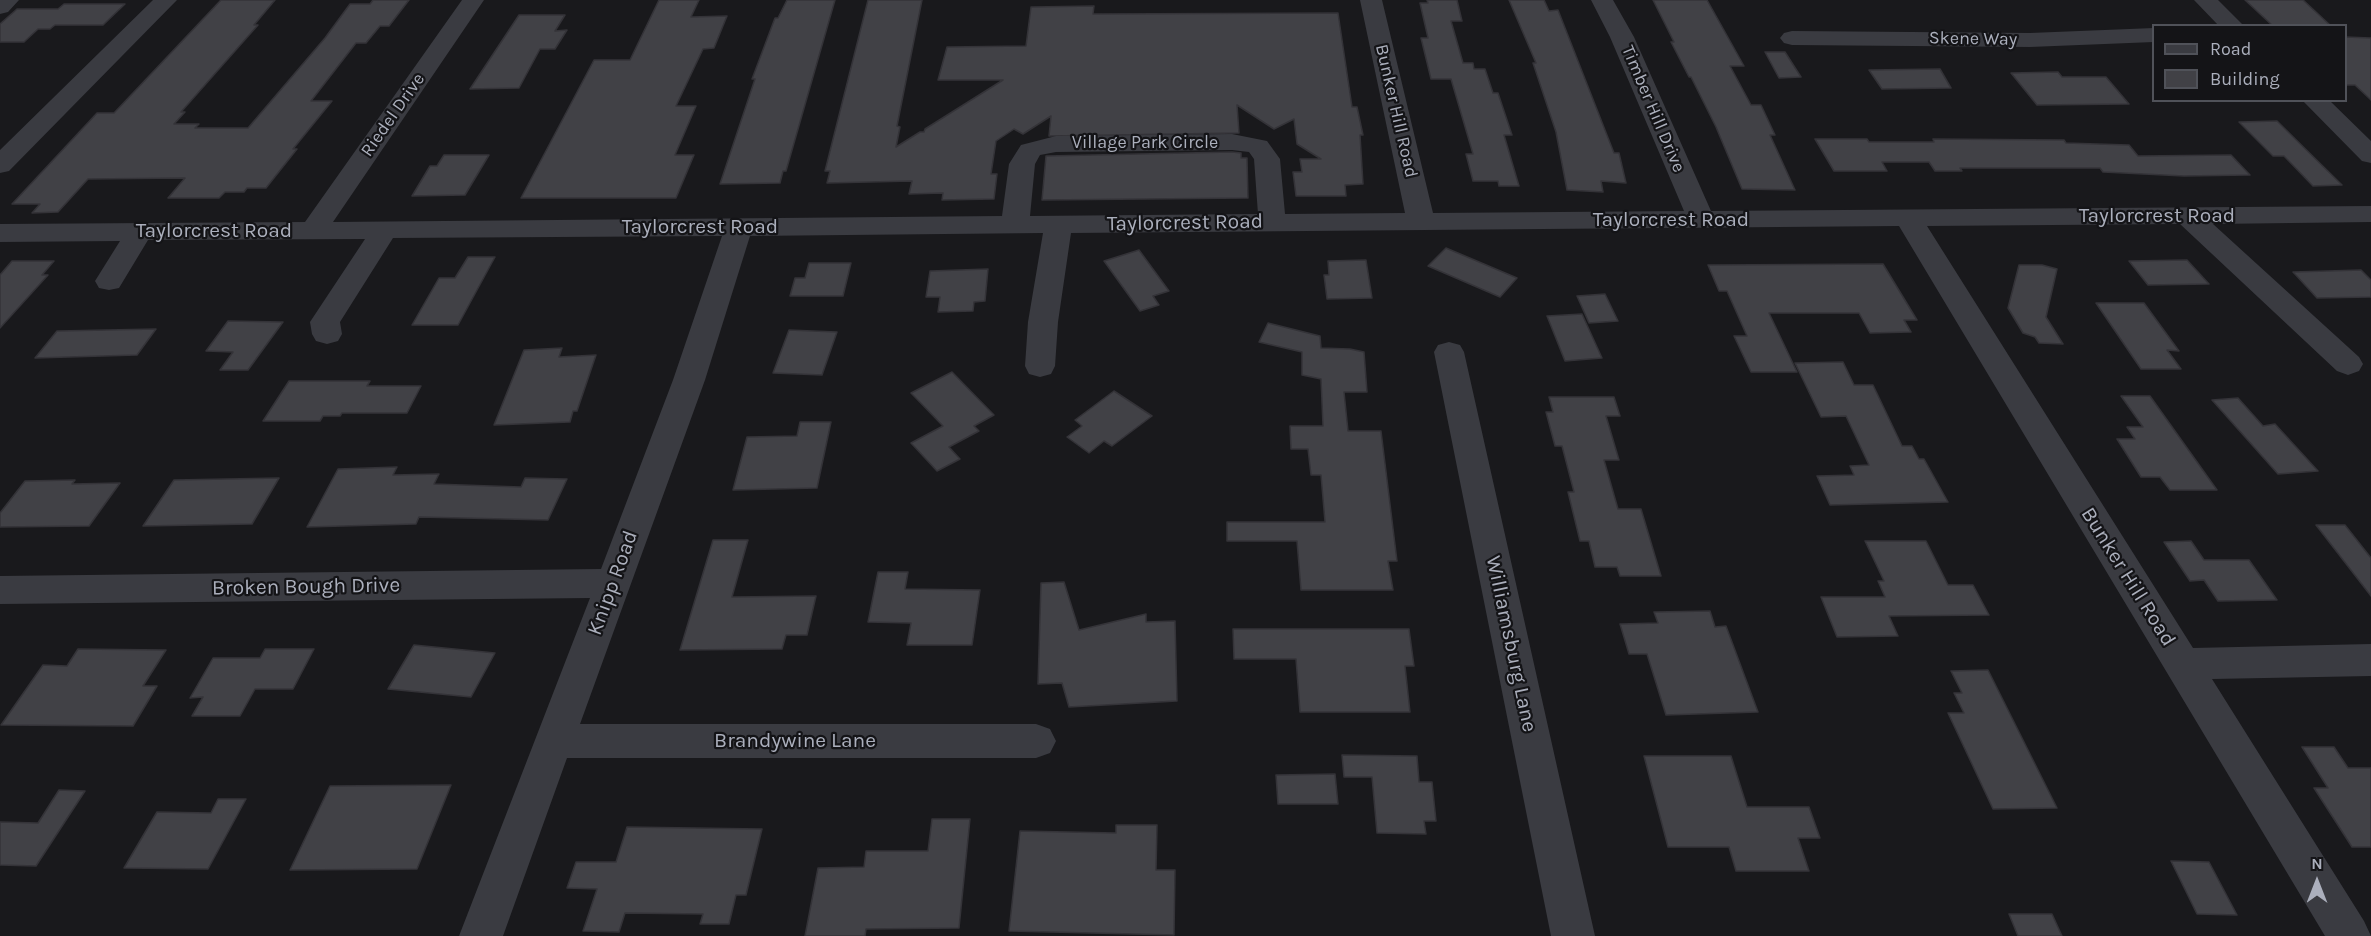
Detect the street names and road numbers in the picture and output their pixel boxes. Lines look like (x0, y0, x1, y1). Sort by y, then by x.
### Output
street label: Skene Way (1929, 27, 2017, 51)
street label: Bunker Hill Road (1370, 42, 1422, 180)
street label: Timber Hill Drive (1617, 42, 1689, 176)
street label: Riedel Drive (356, 69, 430, 161)
street label: Village Park Circle (1072, 132, 1218, 154)
street label: Taylorcrest Road (2079, 203, 2235, 229)
street label: Taylorcrest Road (1593, 207, 1749, 233)
street label: Taylorcrest Road (1107, 209, 1263, 237)
street label: Taylorcrest Road (622, 214, 778, 240)
street label: Taylorcrest Road (136, 218, 292, 244)
street label: Bunker Hill Road (2075, 503, 2181, 651)
street label: Knipp Road (582, 527, 644, 639)
street label: Williamsburg Lane (1480, 554, 1542, 734)
street label: Broken Bough Drive (212, 573, 400, 601)
street label: Brandywine Lane (714, 728, 876, 754)

